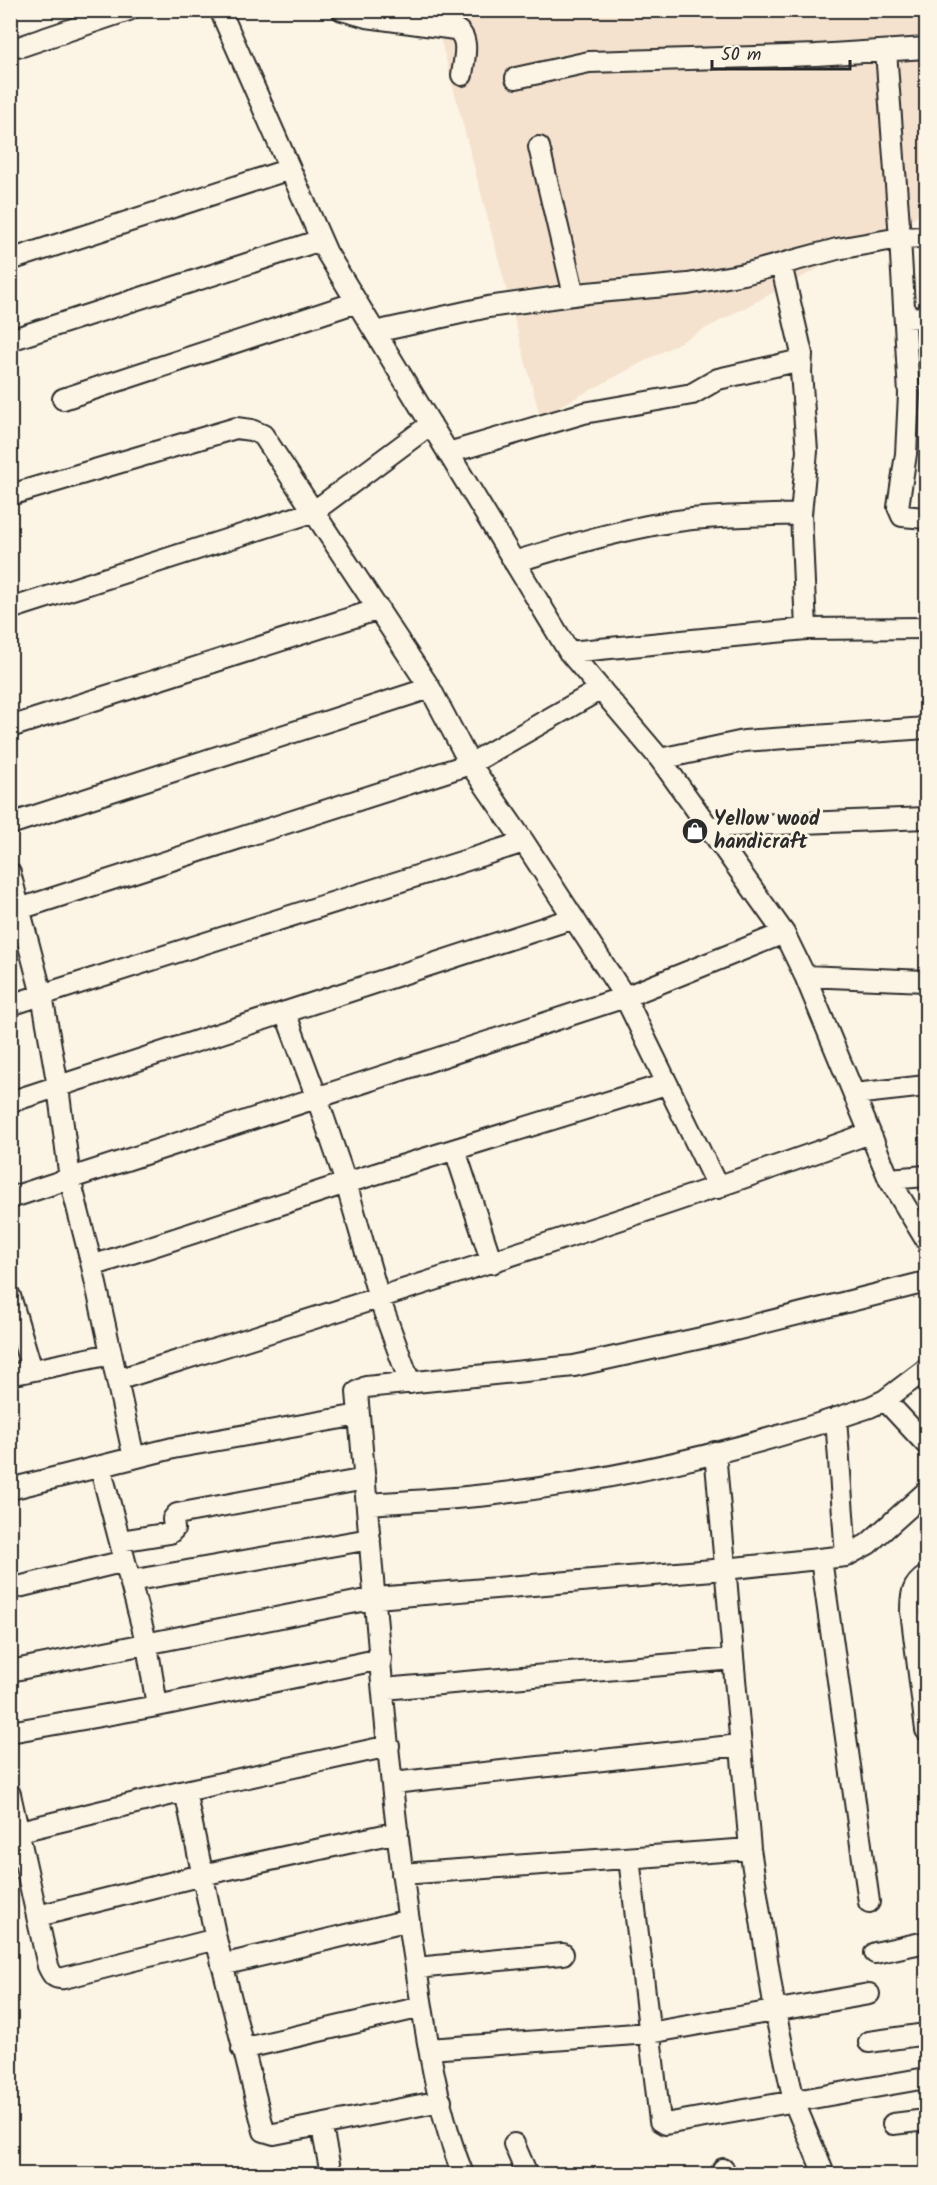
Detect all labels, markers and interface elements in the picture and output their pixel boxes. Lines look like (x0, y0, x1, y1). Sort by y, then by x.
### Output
scale bar (712, 33, 850, 71)
text: 50 m (721, 41, 761, 70)
place label: Yellow wood handicraft (714, 804, 821, 859)
shop icon: Yellow wood handicraft (680, 816, 710, 846)

